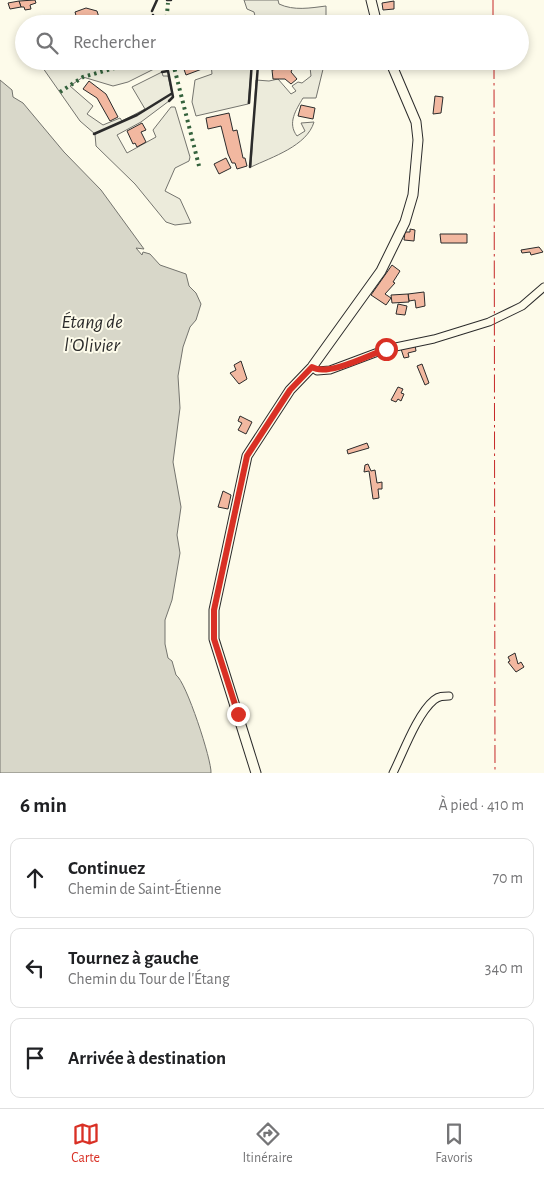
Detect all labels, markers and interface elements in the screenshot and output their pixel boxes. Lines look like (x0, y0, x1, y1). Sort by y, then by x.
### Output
search box (15, 15, 529, 70)
icon: search (33, 29, 61, 57)
text: Rechercher (73, 33, 156, 52)
water label: Étang de l'Olivier (61, 311, 123, 355)
route start (375, 338, 398, 361)
route end (227, 703, 250, 726)
text: 6 min (20, 795, 67, 816)
text: À pied · 410 m (438, 797, 524, 813)
text: Continuez (68, 859, 145, 878)
icon: ahead (21, 864, 49, 892)
text: 70 m (492, 870, 523, 886)
text: Chemin de Saint-Étienne (68, 881, 221, 897)
text: Tournez à gauche (68, 949, 199, 968)
icon: left (21, 954, 49, 982)
text: 340 m (485, 960, 523, 976)
text: Chemin du Tour de l'Étang (68, 971, 230, 987)
icon: arrive (21, 1044, 49, 1072)
text: Arrivée à destination (68, 1049, 226, 1068)
tab: Carte (71, 1120, 100, 1167)
tab: Itinéraire (242, 1120, 293, 1167)
tab: Favoris (435, 1120, 473, 1167)

